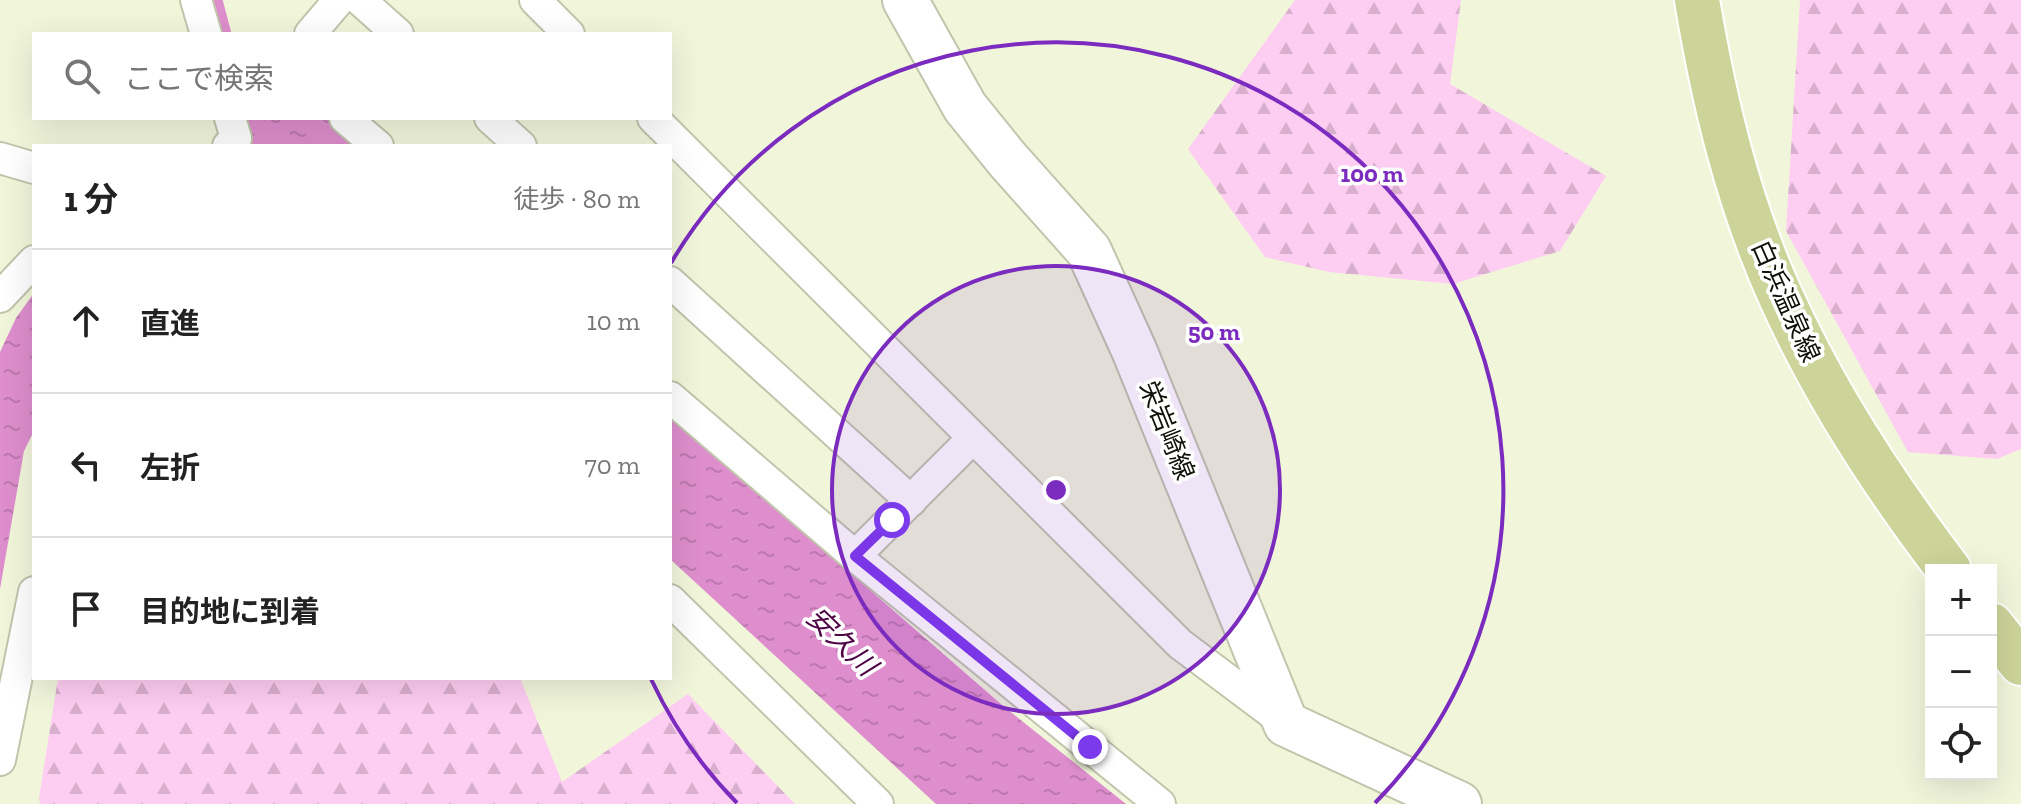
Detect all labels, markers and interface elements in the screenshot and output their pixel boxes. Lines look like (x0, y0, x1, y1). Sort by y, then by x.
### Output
search box (32, 32, 672, 120)
icon: search (60, 54, 104, 98)
text: ここで検索 (124, 61, 274, 97)
text: 100 m (1341, 159, 1403, 188)
text: 1 分 (64, 179, 118, 220)
text: 徒歩 · 80 m (513, 183, 640, 215)
street label: 白浜温泉線 (1745, 235, 1827, 367)
icon: ahead (64, 299, 108, 343)
text: 10 m (587, 305, 640, 337)
text: 直進 (140, 306, 200, 342)
text: 50 m (1188, 317, 1240, 346)
street label: 栄岩崎線 (1133, 376, 1201, 484)
icon: left (64, 443, 108, 487)
text: 70 m (584, 449, 640, 481)
text: 左折 (140, 450, 200, 486)
centre of rings (1042, 476, 1070, 504)
route start (874, 502, 910, 538)
map controls (1925, 564, 1997, 780)
button: + (1925, 564, 1997, 636)
icon: arrive (64, 587, 108, 631)
text: 目的地に到着 (140, 594, 320, 630)
water label: 安久川 (800, 600, 885, 684)
button: − (1925, 636, 1997, 708)
button: locate (1925, 708, 1997, 780)
route end (1072, 729, 1108, 765)

